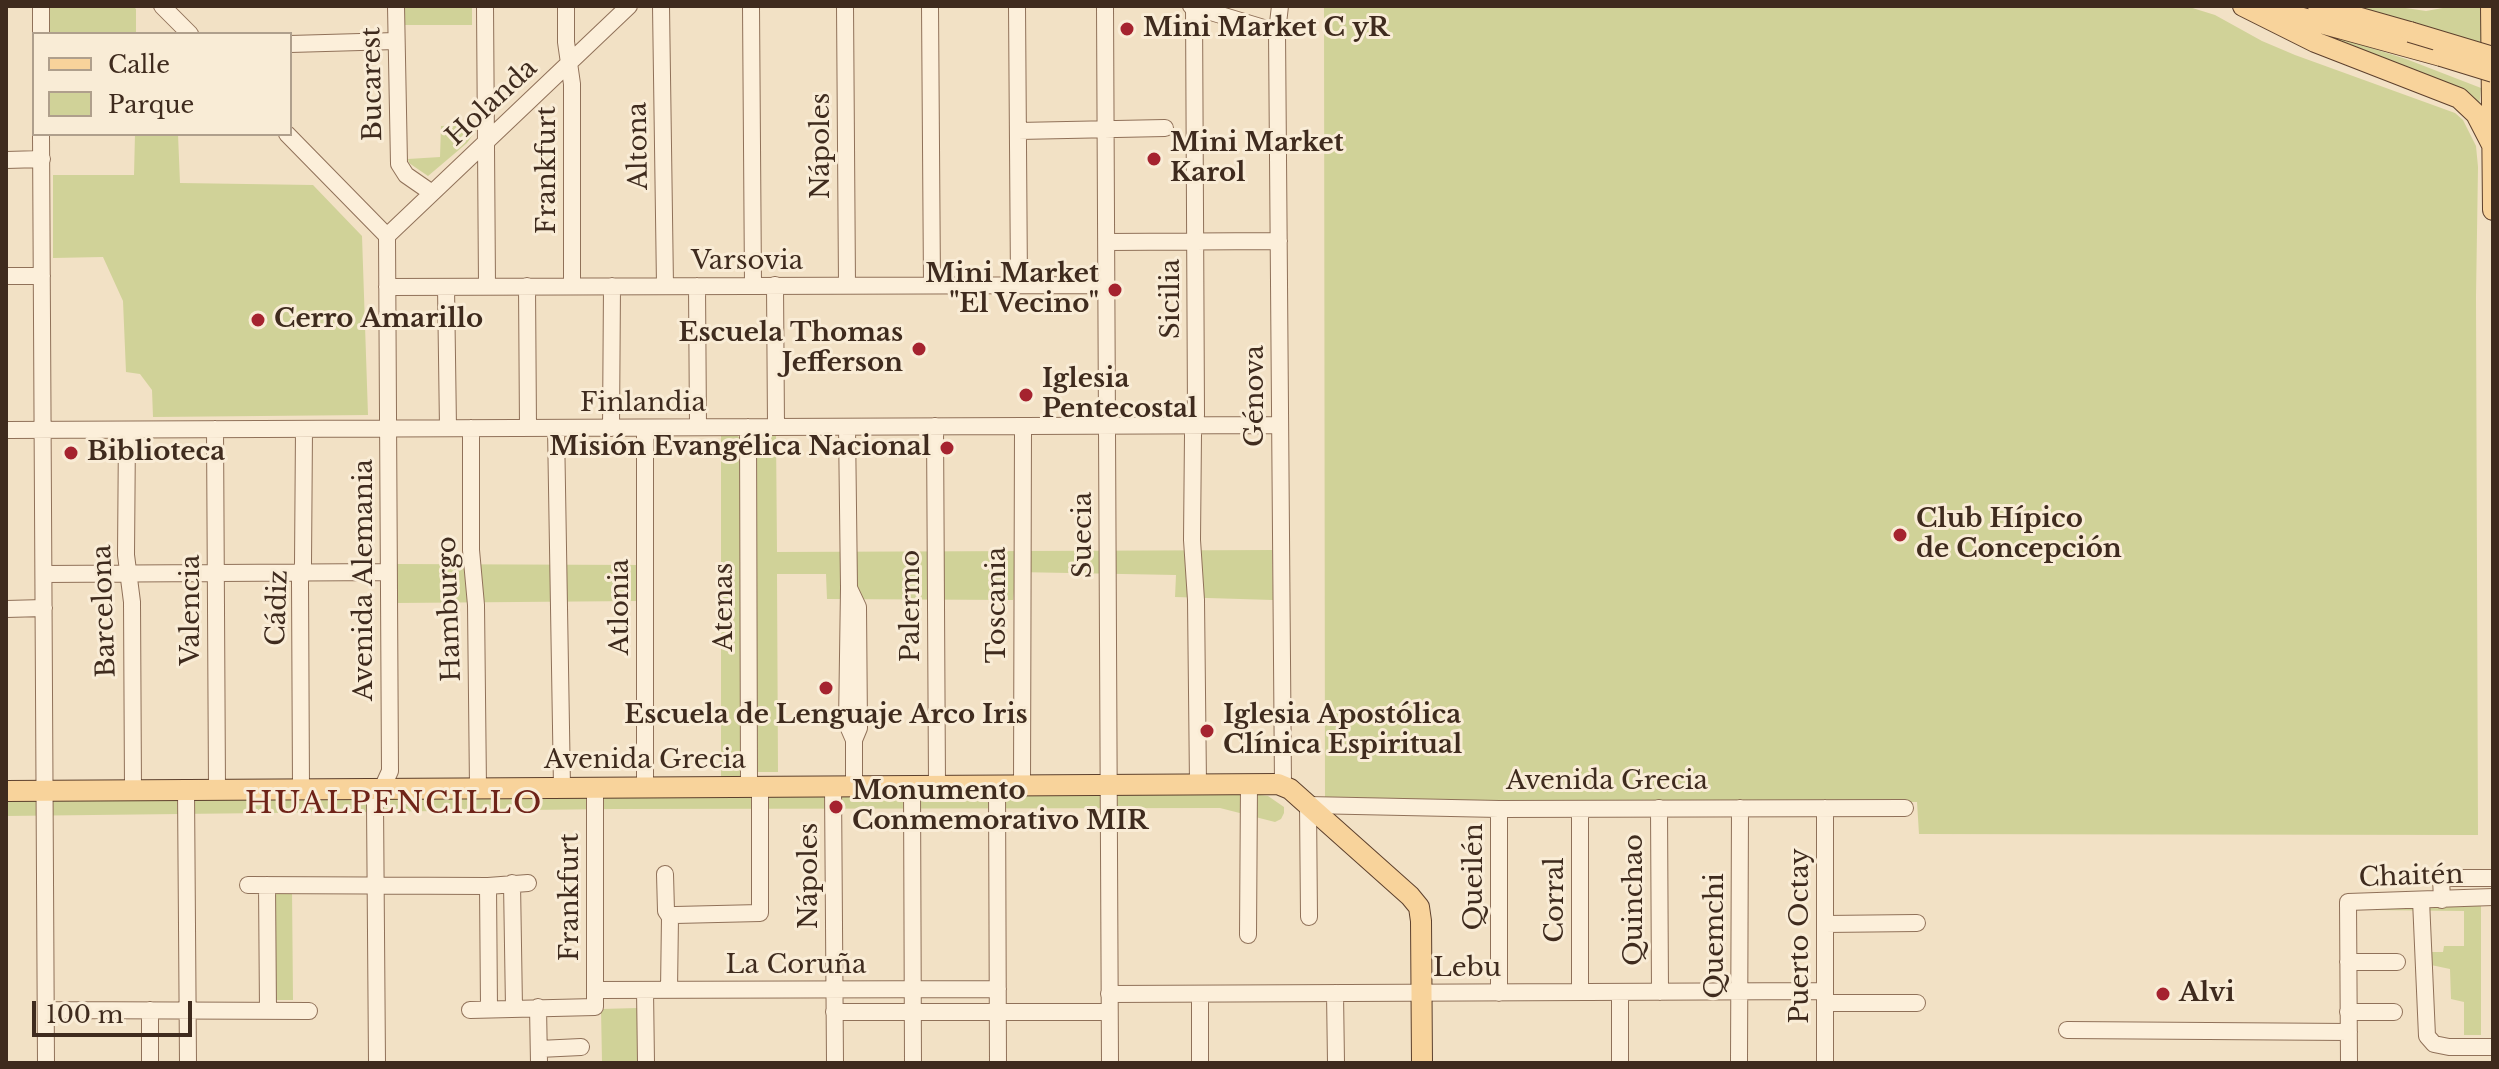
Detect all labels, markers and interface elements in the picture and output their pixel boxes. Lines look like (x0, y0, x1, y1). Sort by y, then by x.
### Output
place label: Mini Market C yR (1143, 13, 1389, 45)
marker: Mini Market C yR (1118, 20, 1136, 38)
street label: Bucarest (356, 27, 390, 141)
legend (32, 32, 292, 136)
text: Calle (108, 50, 170, 79)
street label: Holanda (440, 53, 544, 153)
text: Parque (108, 90, 194, 119)
street label: Nápoles (806, 93, 838, 199)
street label: Altona (623, 102, 655, 190)
street label: Frankfurt (532, 106, 564, 234)
place label: Mini Market Karol (1170, 128, 1344, 190)
marker: Mini Market Karol (1145, 150, 1163, 168)
street label: Varsovia (691, 246, 803, 278)
place label: Mini Market "El Vecino" (925, 259, 1099, 320)
street label: Sicilia (1156, 259, 1188, 339)
marker: Mini Market "El Vecino" (1106, 281, 1124, 299)
place label: Cerro Amarillo (274, 304, 483, 336)
marker: Cerro Amarillo (249, 311, 267, 329)
place label: Escuela Thomas Jefferson (679, 318, 903, 380)
marker: Escuela Thomas Jefferson (910, 340, 928, 358)
street label: Génova (1240, 345, 1272, 447)
place label: Iglesia Pentecostal (1042, 364, 1197, 426)
marker: Iglesia Pentecostal (1017, 386, 1035, 404)
street label: Finlandia (580, 388, 706, 420)
place label: Misión Evangélica Nacional (549, 432, 931, 464)
place label: Biblioteca (87, 437, 225, 469)
marker: Misión Evangélica Nacional (938, 439, 956, 457)
marker: Biblioteca (62, 444, 80, 462)
street label: Avenida Alemania (349, 459, 381, 701)
street label: Suecia (1068, 492, 1100, 578)
place label: Club Hípico de Concepción (1916, 504, 2122, 566)
marker: Club Hípico de Concepción (1891, 526, 1909, 544)
street label: Hamburgo (432, 536, 468, 682)
street label: Barcelona (87, 544, 123, 678)
street label: Toscania (982, 547, 1014, 663)
street label: Palermo (896, 550, 928, 662)
street label: Valencia (176, 555, 208, 665)
street label: Atlonia (605, 559, 637, 655)
street label: Atenas (709, 563, 741, 651)
street label: Cádiz (261, 569, 295, 647)
marker: Escuela de Lenguaje Arco Iris (817, 679, 835, 697)
place label: Escuela de Lenguaje Arco Iris (624, 700, 1028, 732)
place label: Iglesia Apostólica Clínica Espiritual (1223, 700, 1462, 762)
marker: Iglesia Apostólica Clínica Espiritual (1198, 722, 1216, 740)
street label: Avenida Grecia (544, 745, 746, 777)
street label: Avenida Grecia (1506, 766, 1708, 798)
place label: Monumento Conmemorativo MIR (852, 776, 1148, 838)
district label: HUALPENCILLO (245, 787, 543, 823)
marker: Monumento Conmemorativo MIR (827, 798, 845, 816)
street label: Nápoles (794, 823, 826, 929)
street label: Queilén (1459, 823, 1491, 931)
street label: Frankfurt (555, 833, 587, 961)
street label: Quinchao (1619, 834, 1651, 966)
street label: Puerto Octay (1785, 848, 1817, 1024)
street label: Corral (1540, 857, 1572, 943)
street label: Chaitén (2358, 860, 2464, 894)
street label: Quemchi (1700, 873, 1732, 999)
street label: La Coruña (726, 950, 866, 982)
street label: Lebu (1433, 953, 1501, 985)
place label: Alvi (2179, 978, 2235, 1010)
scale bar (36, 985, 196, 1035)
marker: Alvi (2154, 985, 2172, 1003)
text: 100 m (46, 1000, 124, 1029)

